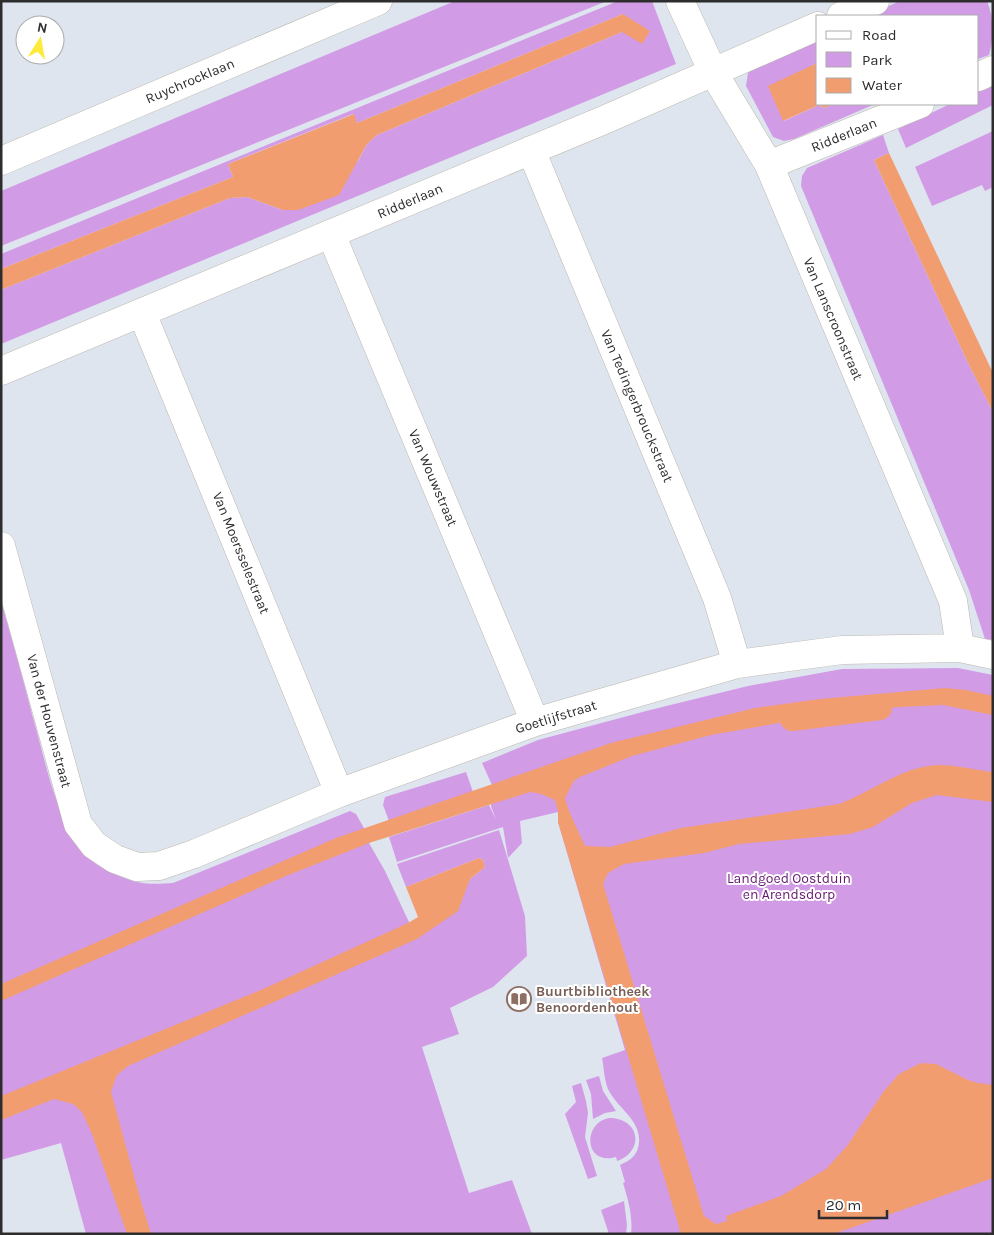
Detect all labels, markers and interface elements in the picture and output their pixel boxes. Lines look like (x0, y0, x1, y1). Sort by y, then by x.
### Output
north arrow (15, 15, 65, 65)
legend (816, 15, 979, 105)
text: N (36, 18, 49, 37)
text: Road (862, 26, 897, 44)
text: Park (862, 51, 892, 69)
street label: Ruychrocklaan (143, 55, 237, 107)
text: Water (862, 76, 903, 94)
street label: Ridderlaan (809, 114, 879, 156)
street label: Ridderlaan (375, 180, 445, 222)
street label: Van Lanscroonstraat (800, 255, 866, 383)
street label: Van Tedingerbrouckstraat (597, 327, 677, 485)
street label: Van Wouwstraat (405, 427, 461, 529)
street label: Van Moersselestraat (209, 490, 273, 616)
street label: Van der Houvenstraat (23, 652, 75, 790)
street label: Goetlijfstraat (513, 697, 599, 737)
park label: Landgoed Oostduin en Arendsdorp (727, 870, 851, 903)
place label: Buurtbibliotheek Benoordenhout (536, 983, 650, 1016)
library icon: Buurtbibliotheek Benoordenhout (506, 986, 532, 1012)
scale bar (819, 1188, 886, 1220)
text: 20 m (826, 1196, 861, 1214)

